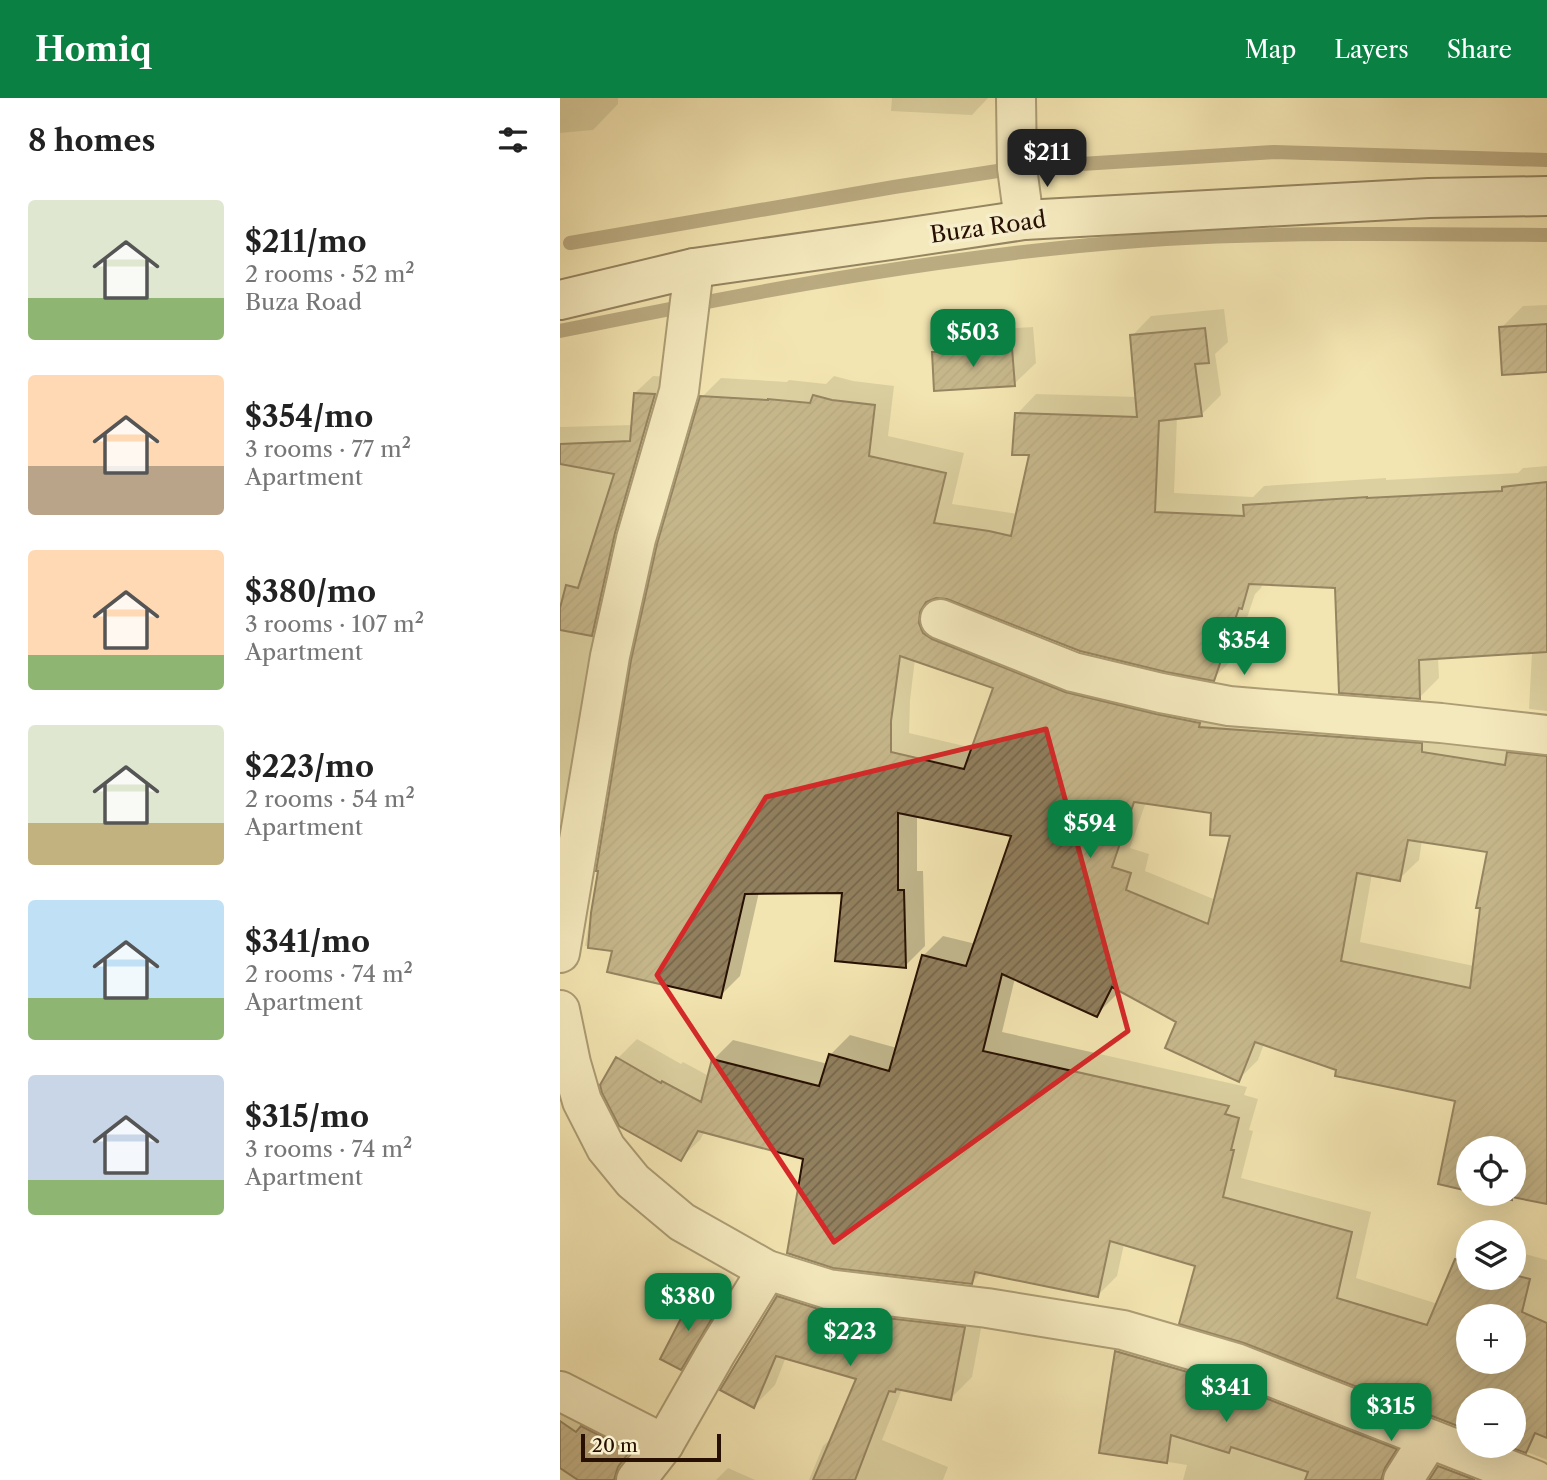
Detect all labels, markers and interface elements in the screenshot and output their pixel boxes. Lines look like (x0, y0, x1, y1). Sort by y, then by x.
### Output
text: Homiq (35, 29, 152, 70)
text: Map (1245, 35, 1296, 64)
text: Layers (1334, 35, 1409, 64)
text: Share (1447, 35, 1512, 64)
icon: filters (494, 121, 532, 159)
text: 8 homes (28, 122, 155, 159)
pin: $211 (1006, 130, 1088, 189)
text: $211 (1023, 138, 1071, 166)
street label: Buza Road (928, 205, 1048, 249)
text: $211/mo (245, 223, 367, 260)
icon: home (84, 228, 168, 312)
text: 2 rooms · 52 m² (245, 260, 415, 288)
text: Buza Road (245, 288, 362, 316)
pin: $503 (932, 310, 1014, 369)
text: $503 (946, 318, 1000, 346)
text: $354/mo (245, 398, 373, 435)
icon: home (84, 403, 168, 487)
text: 3 rooms · 77 m² (245, 435, 411, 463)
text: Apartment (245, 463, 363, 491)
text: $380/mo (245, 573, 376, 610)
icon: home (84, 578, 168, 662)
text: 3 rooms · 107 m² (245, 610, 424, 638)
pin: $354 (1203, 618, 1285, 677)
text: $354 (1218, 626, 1270, 654)
text: Apartment (245, 638, 363, 666)
text: $223/mo (245, 748, 374, 785)
icon: home (84, 753, 168, 837)
text: 2 rooms · 54 m² (245, 785, 415, 813)
pin: $594 (1049, 800, 1131, 860)
text: $594 (1064, 809, 1116, 837)
text: Apartment (245, 813, 363, 841)
text: $341/mo (245, 923, 370, 960)
icon: home (84, 928, 168, 1012)
text: 2 rooms · 74 m² (245, 960, 413, 988)
text: Apartment (245, 988, 363, 1016)
text: $315/mo (245, 1098, 369, 1135)
icon: home (84, 1103, 168, 1187)
text: 3 rooms · 74 m² (245, 1135, 412, 1163)
map controls (1456, 1136, 1526, 1458)
button: locate (1456, 1136, 1526, 1206)
text: Apartment (245, 1163, 363, 1191)
button: layers (1456, 1220, 1526, 1290)
pin: $380 (647, 1274, 729, 1333)
text: $380 (661, 1282, 715, 1310)
button: + (1456, 1304, 1526, 1374)
pin: $223 (809, 1308, 891, 1368)
text: $223 (823, 1317, 877, 1345)
pin: $341 (1185, 1364, 1267, 1424)
text: $341 (1201, 1373, 1251, 1401)
pin: $315 (1350, 1384, 1432, 1443)
button: − (1456, 1388, 1526, 1458)
text: $315 (1367, 1392, 1415, 1420)
scale bar (581, 1431, 721, 1463)
text: 20 m (592, 1434, 638, 1457)

